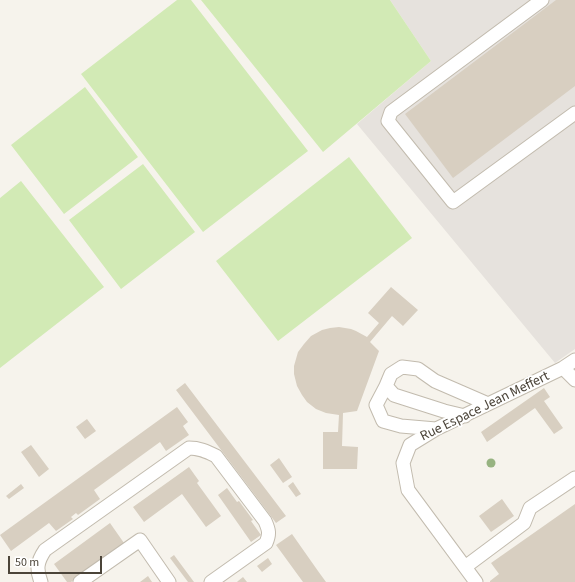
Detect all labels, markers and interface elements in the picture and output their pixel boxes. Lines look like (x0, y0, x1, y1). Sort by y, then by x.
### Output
street label: Rue Espace Jean Meffert (418, 368, 552, 446)
scale bar (10, 548, 104, 574)
text: 50 m (15, 554, 39, 571)

